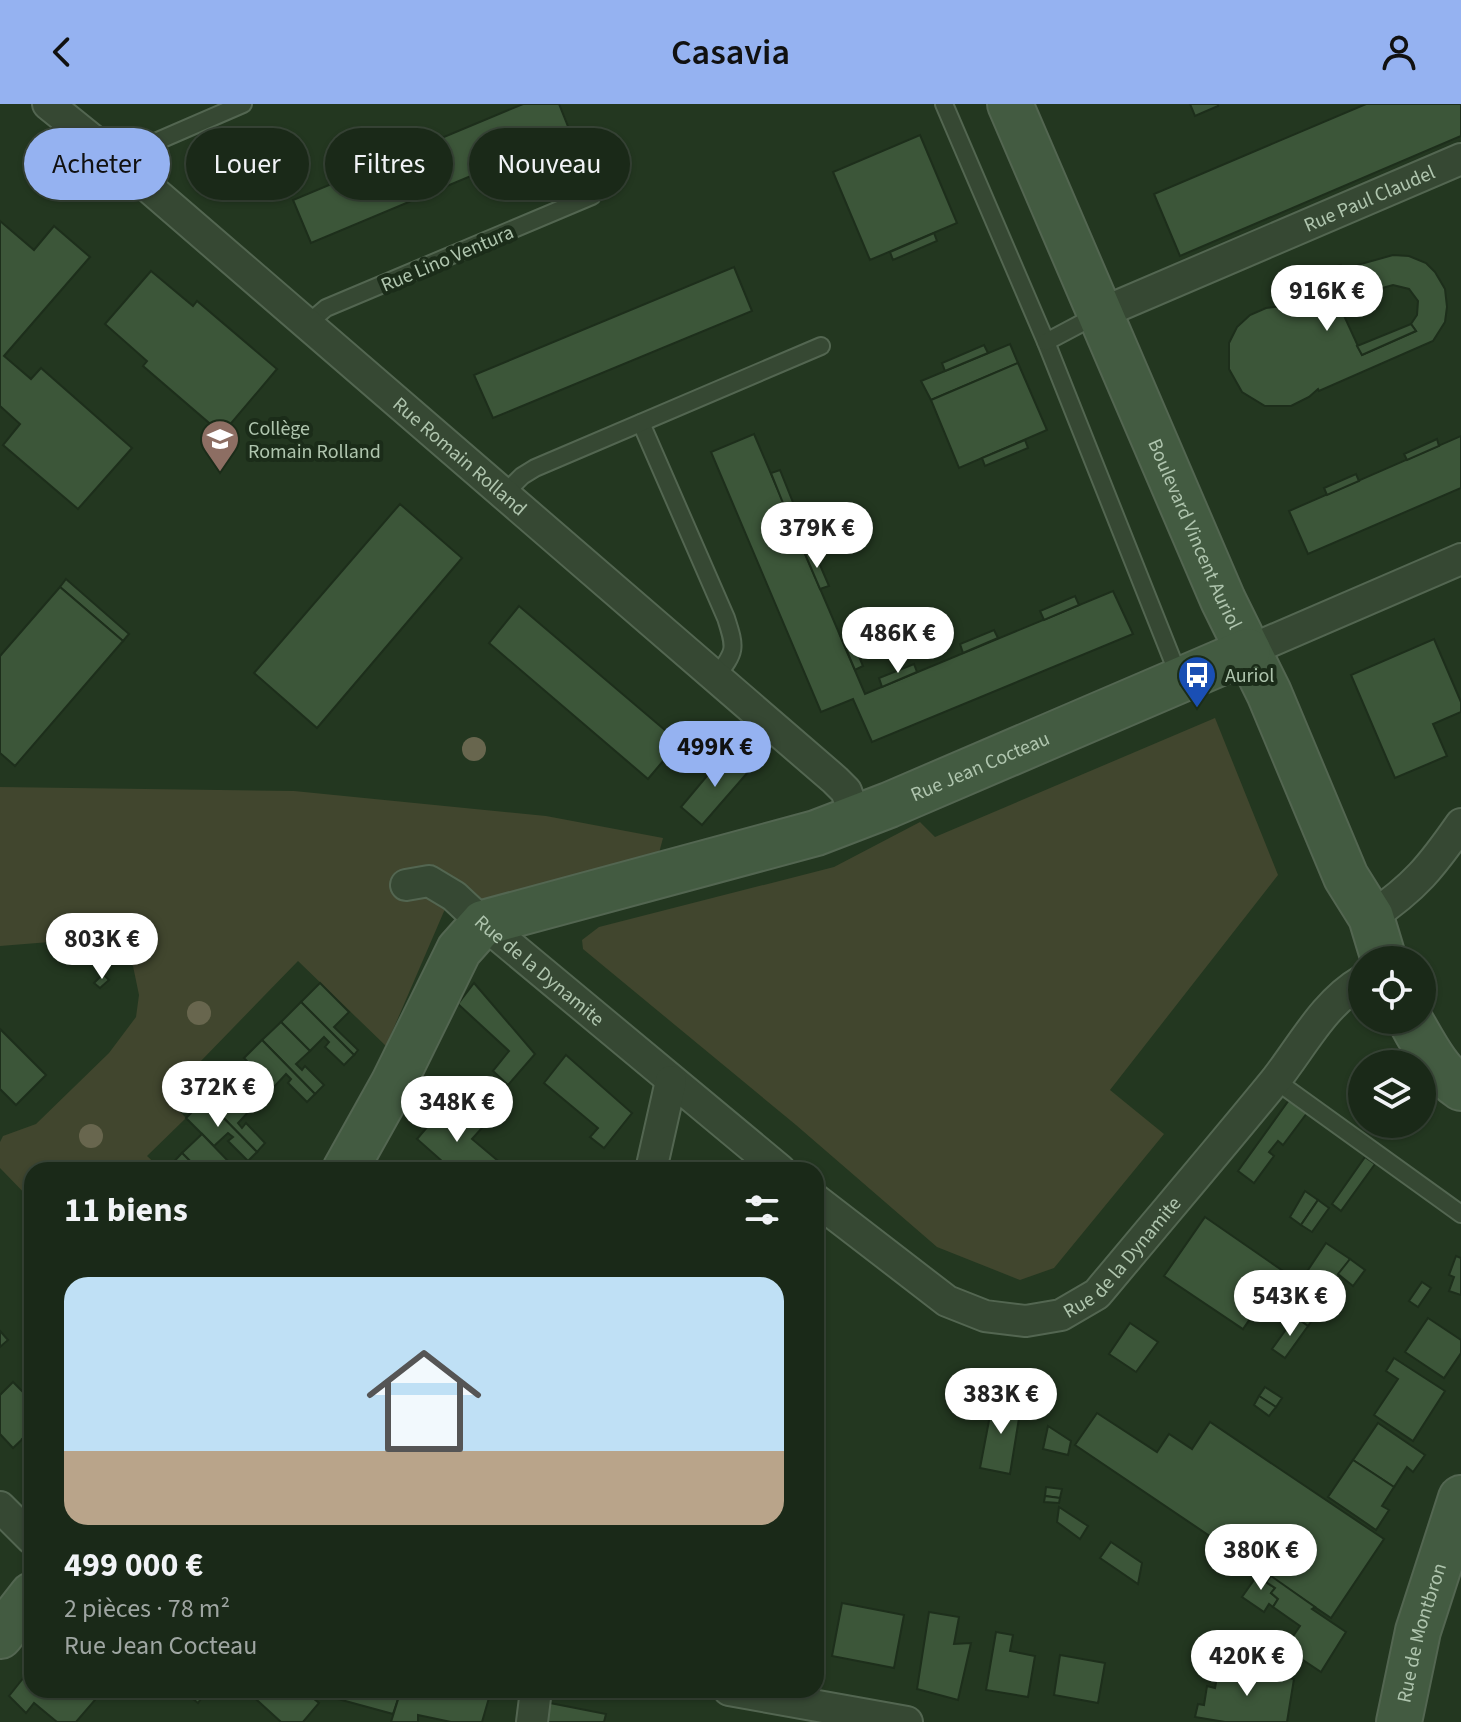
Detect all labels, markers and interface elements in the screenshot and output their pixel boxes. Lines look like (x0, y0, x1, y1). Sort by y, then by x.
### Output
text: Casavia (671, 27, 790, 78)
icon: back (40, 30, 84, 74)
icon: person (1377, 30, 1421, 74)
chip: Acheter (24, 128, 170, 200)
chip: Louer (186, 128, 309, 200)
chip: Filtres (325, 128, 453, 200)
chip: Nouveau (469, 128, 630, 200)
street label: Rue Paul Claudel (1300, 159, 1440, 240)
street label: Rue Lino Ventura (377, 218, 518, 299)
pin: 916K € (1262, 265, 1392, 333)
text: 916K € (1289, 272, 1365, 309)
street label: Rue Romain Rolland (386, 391, 533, 523)
place label: Collège Romain Rolland (248, 415, 381, 466)
school or university icon: Collège Romain Rolland (199, 418, 241, 473)
street label: Boulevard Vincent Auriol (1140, 434, 1248, 634)
pin: 379K € (752, 502, 882, 570)
text: 379K € (779, 509, 855, 546)
pin: 486K € (833, 607, 963, 675)
text: 486K € (860, 614, 936, 651)
bus stop icon: Auriol (1176, 654, 1218, 709)
place label: Auriol (1225, 662, 1274, 690)
pin: 499K € (650, 721, 780, 789)
street label: Rue Jean Cocteau (906, 725, 1054, 809)
text: 499K € (677, 728, 753, 765)
street label: Rue de la Dynamite (468, 909, 610, 1033)
pin: 803K € (37, 913, 167, 981)
text: 803K € (64, 920, 140, 957)
map controls (1348, 946, 1436, 1138)
button: locate (1348, 946, 1436, 1034)
button: layers (1348, 1050, 1436, 1138)
pin: 372K € (153, 1061, 283, 1129)
text: 372K € (180, 1068, 256, 1105)
pin: 348K € (392, 1076, 522, 1144)
text: 348K € (419, 1083, 495, 1120)
text: 11 biens (64, 1186, 188, 1235)
icon: filters (740, 1188, 784, 1232)
street label: Rue de la Dynamite (1058, 1191, 1188, 1326)
pin: 543K € (1225, 1270, 1355, 1338)
text: 543K € (1252, 1277, 1328, 1314)
icon: home (352, 1329, 496, 1473)
pin: 383K € (936, 1368, 1066, 1436)
text: 383K € (963, 1375, 1039, 1412)
pin: 380K € (1196, 1524, 1326, 1592)
text: 380K € (1223, 1531, 1299, 1568)
text: 499 000 € (64, 1541, 203, 1590)
street label: Rue de Montbron (1390, 1559, 1454, 1705)
text: 2 pièces · 78 m² (64, 1590, 230, 1627)
text: Rue Jean Cocteau (64, 1627, 257, 1664)
pin: 420K € (1182, 1630, 1312, 1698)
text: 420K € (1209, 1637, 1285, 1674)

